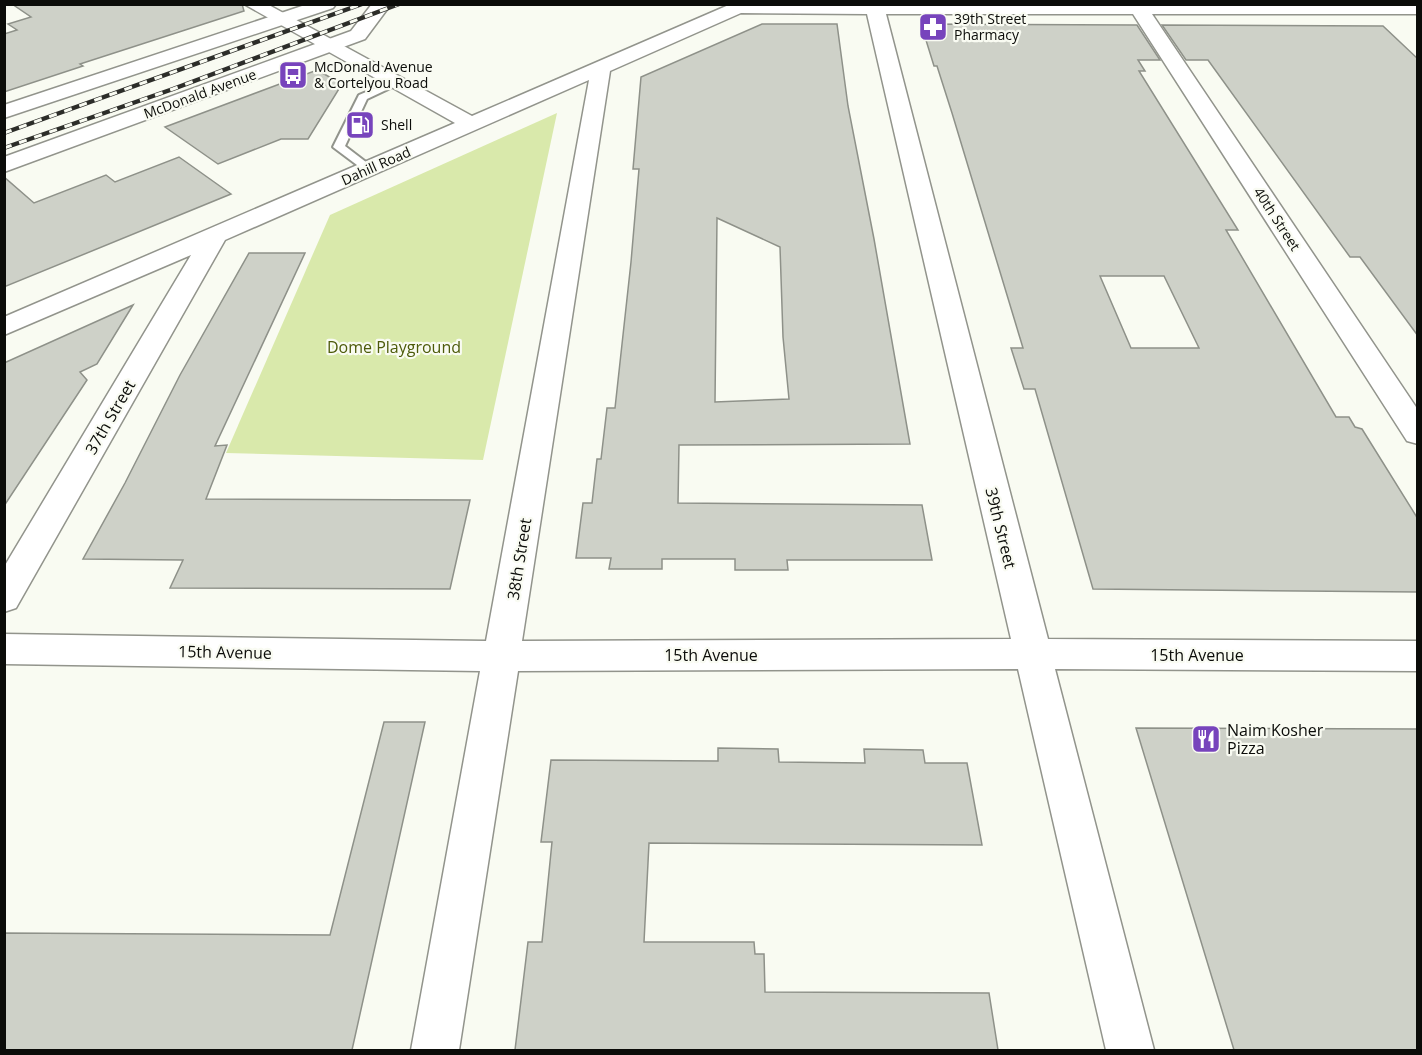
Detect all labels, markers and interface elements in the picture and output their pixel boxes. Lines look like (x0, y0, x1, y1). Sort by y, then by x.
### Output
place label: 39th Street Pharmacy (954, 9, 1026, 44)
pharmacy icon: 39th Street Pharmacy (917, 11, 949, 43)
place label: McDonald Avenue & Cortelyou Road (314, 57, 433, 92)
bus stop icon: McDonald Avenue & Cortelyou Road (277, 59, 309, 91)
street label: McDonald Avenue (141, 64, 259, 123)
fuel station icon: Shell (344, 109, 376, 141)
place label: Shell (381, 115, 412, 134)
street label: Dahill Road (338, 142, 414, 189)
street label: 40th Street (1250, 183, 1305, 254)
park label: Dome Playground (327, 336, 461, 358)
street label: 37th Street (80, 375, 140, 458)
street label: 39th Street (980, 485, 1022, 571)
street label: 38th Street (502, 516, 536, 602)
street label: 15th Avenue (178, 640, 272, 664)
street label: 15th Avenue (664, 644, 758, 666)
street label: 15th Avenue (1150, 644, 1244, 666)
place label: Naim Kosher Pizza (1227, 719, 1324, 759)
restaurant icon: Naim Kosher Pizza (1190, 723, 1222, 755)

